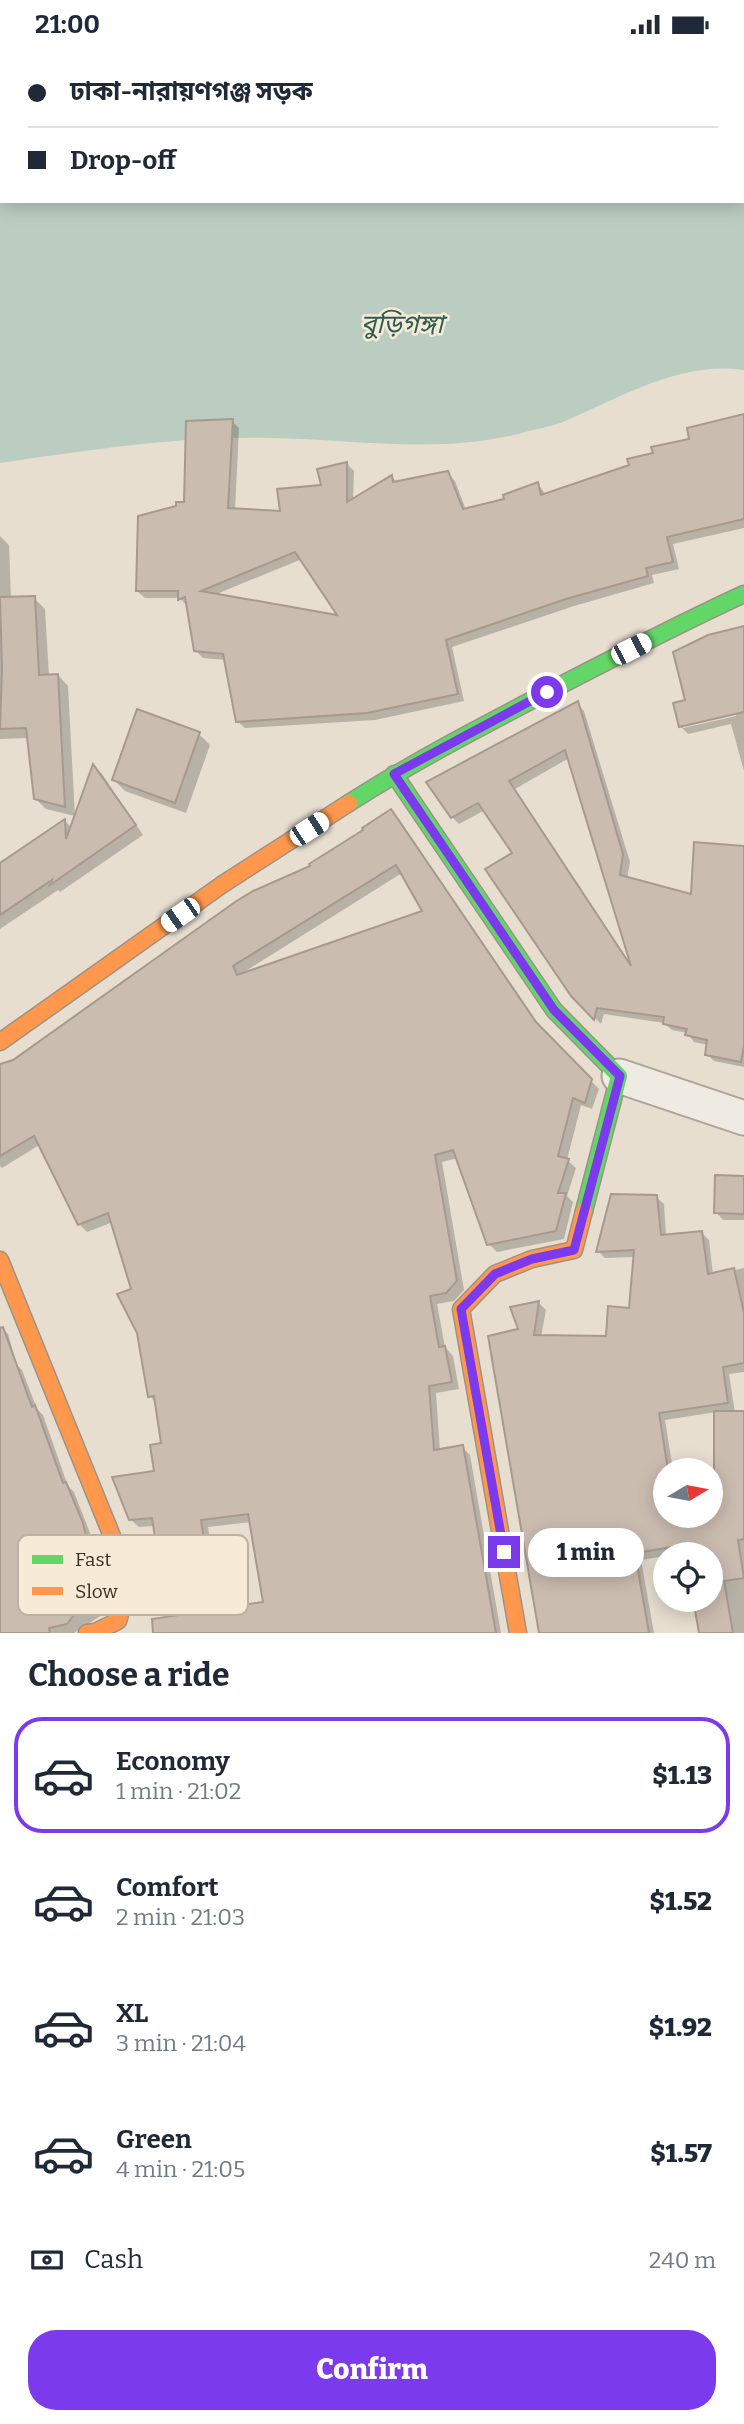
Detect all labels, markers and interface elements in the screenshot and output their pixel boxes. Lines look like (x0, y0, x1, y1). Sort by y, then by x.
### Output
text: 21:00 (35, 9, 100, 40)
text: ঢাকা-নারায়ণগঞ্জ সড়ক (70, 76, 313, 107)
text: Drop-off (70, 145, 176, 176)
water label: বুড়িগঙ্গা (361, 309, 448, 340)
car (608, 630, 655, 668)
route start (531, 676, 563, 708)
car (286, 809, 333, 849)
car (157, 894, 204, 936)
north arrow (653, 1458, 723, 1528)
map controls (653, 1458, 723, 1612)
callout: 1 min (528, 1527, 644, 1577)
legend (18, 1535, 248, 1615)
route end (488, 1536, 520, 1568)
text: 1 min (557, 1538, 615, 1566)
button: locate (653, 1542, 723, 1612)
text: Fast (75, 1548, 112, 1571)
text: Slow (75, 1580, 118, 1603)
text: Choose a ride (28, 1656, 229, 1694)
icon: car (32, 1744, 95, 1807)
text: Economy (116, 1746, 230, 1777)
text: $1.13 (652, 1760, 712, 1791)
text: 1 min · 21:02 (116, 1777, 241, 1805)
icon: car (32, 1870, 95, 1933)
text: Comfort (116, 1872, 219, 1903)
text: $1.52 (649, 1886, 712, 1917)
text: 2 min · 21:03 (116, 1903, 245, 1931)
icon: car (32, 1996, 95, 2059)
text: XL (116, 1998, 148, 2029)
text: $1.92 (649, 2012, 712, 2043)
text: 3 min · 21:04 (116, 2029, 246, 2057)
icon: car (32, 2122, 95, 2185)
text: Green (116, 2124, 192, 2155)
text: $1.57 (650, 2138, 712, 2169)
text: 4 min · 21:05 (116, 2155, 245, 2183)
icon: cash (28, 2241, 66, 2279)
text: Cash (84, 2244, 143, 2275)
text: 240 m (649, 2246, 716, 2274)
button: Confirm (28, 2330, 716, 2410)

